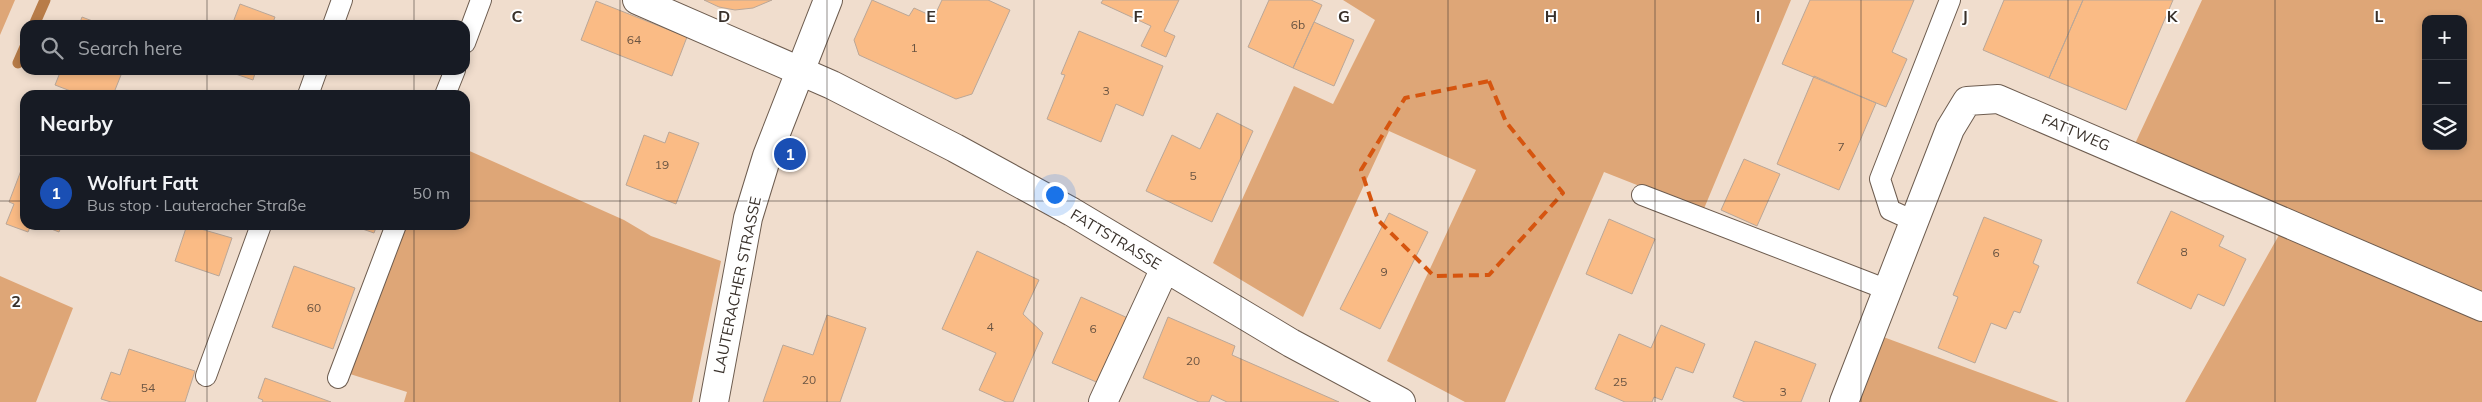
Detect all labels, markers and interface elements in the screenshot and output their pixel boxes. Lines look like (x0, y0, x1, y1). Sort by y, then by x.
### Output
text: C (512, 6, 523, 26)
text: D (718, 6, 730, 26)
text: E (926, 6, 936, 26)
text: F (1133, 6, 1143, 26)
text: G (1338, 6, 1350, 26)
text: H (1545, 6, 1557, 26)
text: I (1756, 6, 1760, 26)
text: J (1962, 6, 1968, 26)
text: K (2167, 6, 2179, 26)
text: L (2375, 6, 2384, 26)
map controls (2422, 15, 2467, 150)
button: + (2422, 15, 2467, 60)
house number: 6b (1291, 17, 1305, 32)
search box (20, 20, 470, 75)
house number: 64 (627, 32, 641, 47)
icon: search (38, 34, 66, 62)
text: Search here (78, 36, 182, 60)
house number: 1 (910, 40, 918, 55)
button: − (2422, 60, 2467, 105)
house number: 3 (1102, 83, 1110, 98)
button: layers (2422, 105, 2467, 150)
street label: FATTWEG (2039, 109, 2113, 155)
text: Nearby (40, 110, 113, 136)
pin: 1 (774, 135, 806, 173)
house number: 7 (1837, 139, 1845, 154)
house number: 19 (655, 157, 669, 172)
house number: 5 (1189, 168, 1197, 183)
text: Wolfurt Fatt (87, 171, 198, 195)
your location (1042, 182, 1068, 208)
text: 1 (51, 183, 61, 203)
text: 50 m (413, 183, 450, 203)
text: Bus stop · Lauteracher Straße (87, 195, 306, 215)
street label: LAUTERACHER STRASSE (709, 195, 765, 375)
street label: FATTSTRASSE (1067, 205, 1165, 274)
house number: 8 (2180, 244, 2188, 259)
house number: 6 (1992, 245, 2000, 260)
house number: 9 (1380, 264, 1388, 279)
text: 2 (11, 291, 21, 311)
house number: 60 (307, 300, 321, 315)
house number: 4 (986, 319, 994, 334)
house number: 6 (1089, 321, 1097, 336)
house number: 20 (1186, 353, 1200, 368)
house number: 20 (802, 372, 816, 387)
house number: 25 (1613, 374, 1627, 389)
house number: 54 (141, 380, 155, 395)
house number: 3 (1779, 384, 1787, 399)

